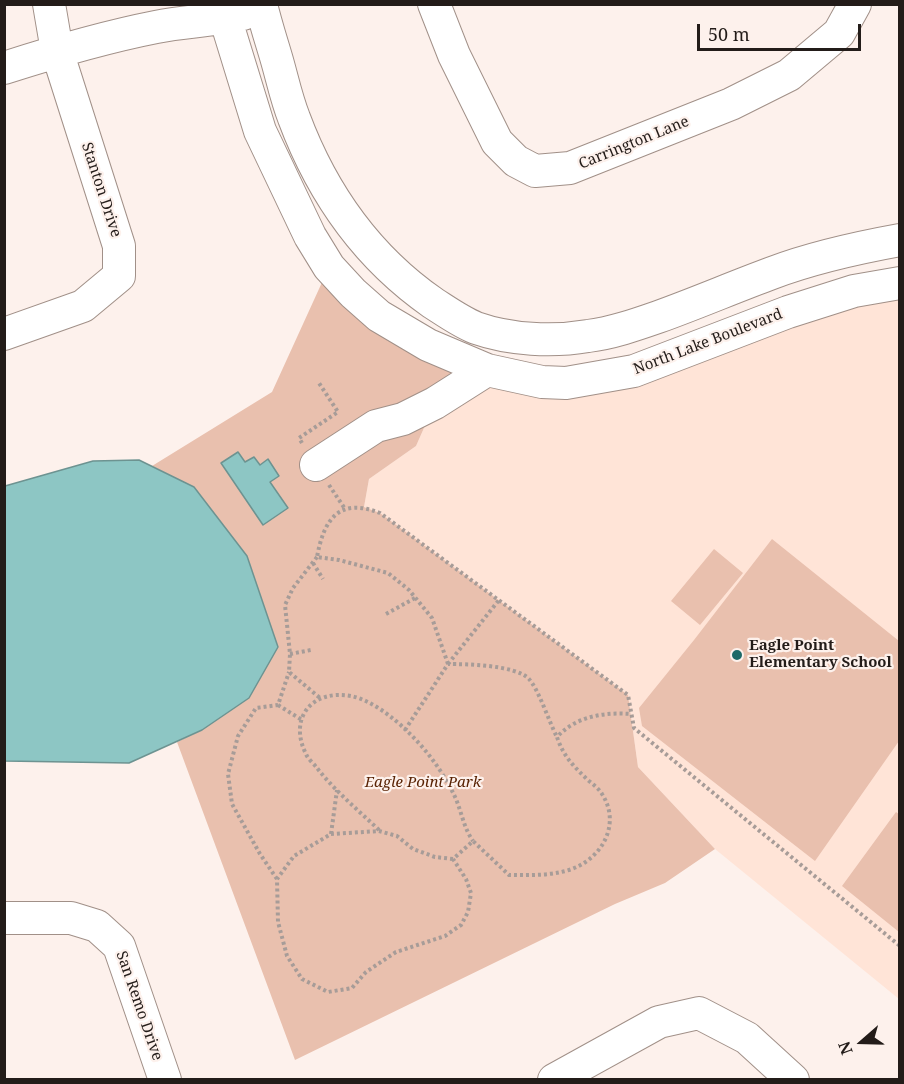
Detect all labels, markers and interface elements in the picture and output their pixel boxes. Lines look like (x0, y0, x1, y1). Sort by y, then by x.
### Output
scale bar (700, 12, 864, 50)
text: 50 m (708, 22, 750, 46)
street label: Carrington Lane (576, 113, 692, 173)
street label: Stanton Drive (77, 140, 125, 240)
street label: North Lake Boulevard (631, 305, 785, 379)
place label: Eagle Point Elementary School (749, 637, 892, 672)
marker: Eagle Point Elementary School (730, 648, 744, 662)
park label: Eagle Point Park (365, 774, 481, 792)
street label: San Remo Drive (112, 949, 166, 1063)
north arrow (832, 1012, 892, 1072)
text: N (833, 1038, 858, 1058)

